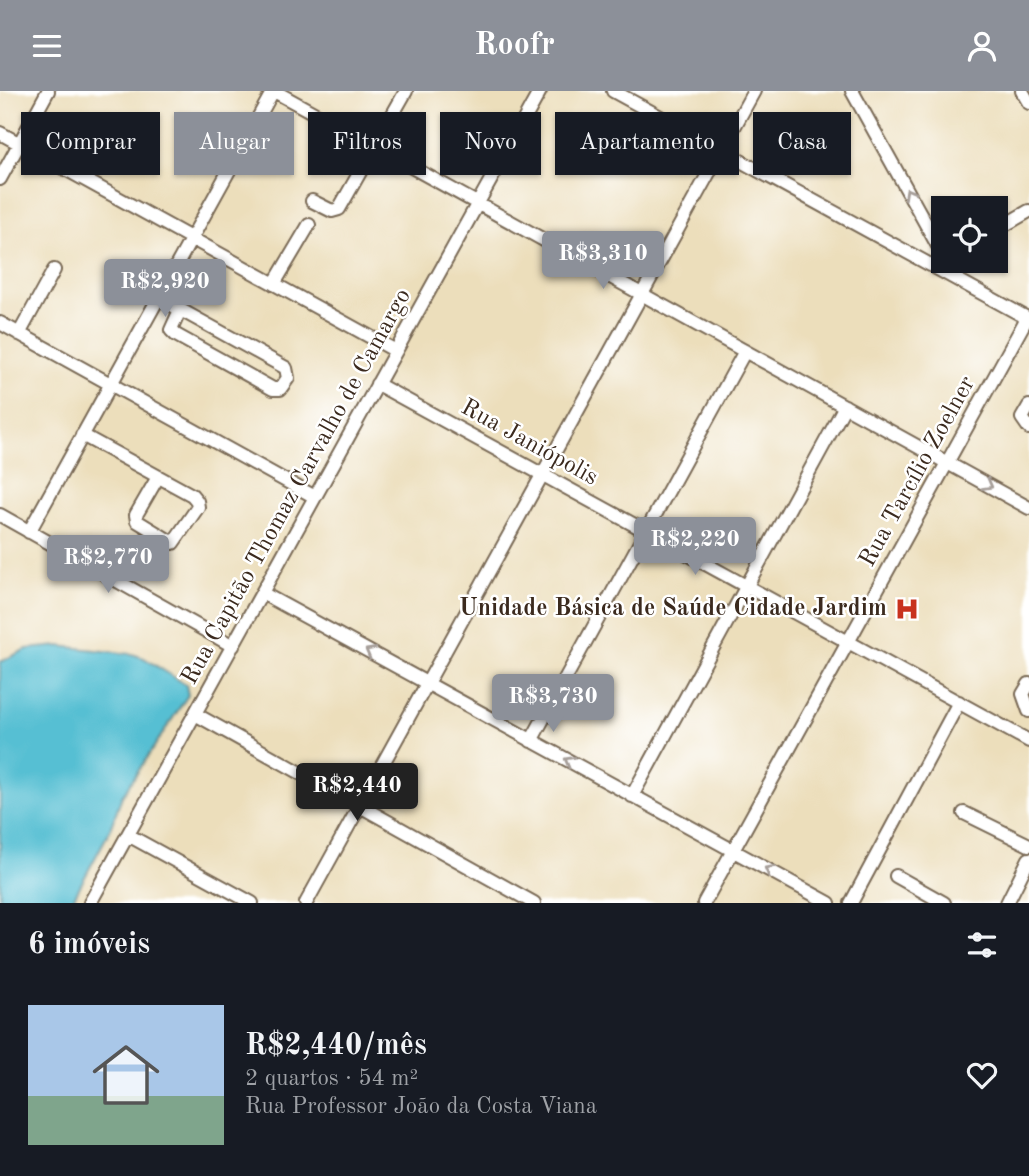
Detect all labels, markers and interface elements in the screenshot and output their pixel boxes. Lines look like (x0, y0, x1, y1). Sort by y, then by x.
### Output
icon: menu (28, 27, 66, 65)
icon: person (963, 27, 1001, 65)
text: Roofr (474, 30, 555, 62)
chip: Comprar (21, 112, 160, 175)
chip: Alugar (174, 112, 294, 175)
chip: Filtros (308, 112, 426, 175)
chip: Novo (440, 112, 541, 175)
chip: Apartamento (555, 112, 739, 175)
chip: Casa (753, 112, 851, 175)
one-way arrow (904, 188, 917, 201)
map controls (931, 196, 1008, 273)
button: locate (931, 196, 1008, 273)
pin: R$3,310 (538, 231, 668, 291)
text: R$3,310 (558, 242, 648, 265)
pin: R$2,920 (100, 259, 230, 319)
text: R$2,920 (120, 270, 210, 293)
street label: Rua Capitão Thomaz Carvalho de Camargo (178, 285, 416, 689)
street label: Rua Tarcílio Zoelner (856, 373, 980, 571)
street label: Rua Janiópolis (457, 396, 601, 490)
one-way arrow (981, 477, 994, 490)
pin: R$2,220 (630, 517, 760, 577)
text: R$2,220 (650, 528, 740, 551)
pin: R$2,770 (43, 535, 173, 595)
text: R$2,770 (63, 546, 153, 569)
hospital icon: Unidade Básica de Saúde Cidade Jardim (893, 595, 921, 623)
place label: Unidade Básica de Saúde Cidade Jardim (459, 597, 887, 621)
one-way arrow (364, 647, 377, 660)
pin: R$3,730 (488, 675, 618, 734)
text: R$3,730 (508, 685, 598, 708)
one-way arrow (564, 756, 576, 769)
pin: R$2,440 (292, 763, 422, 823)
text: R$2,440 (312, 774, 402, 797)
one-way arrow (764, 865, 776, 878)
icon: filters (963, 926, 1001, 964)
text: 6 imóveis (28, 930, 150, 960)
text: R$2,440/mês (245, 1031, 427, 1061)
icon: home (84, 1033, 168, 1117)
icon: heart (963, 1056, 1001, 1094)
text: 2 quartos · 54 m² (245, 1067, 418, 1090)
text: Rua Professor João da Costa Viana (245, 1095, 597, 1118)

